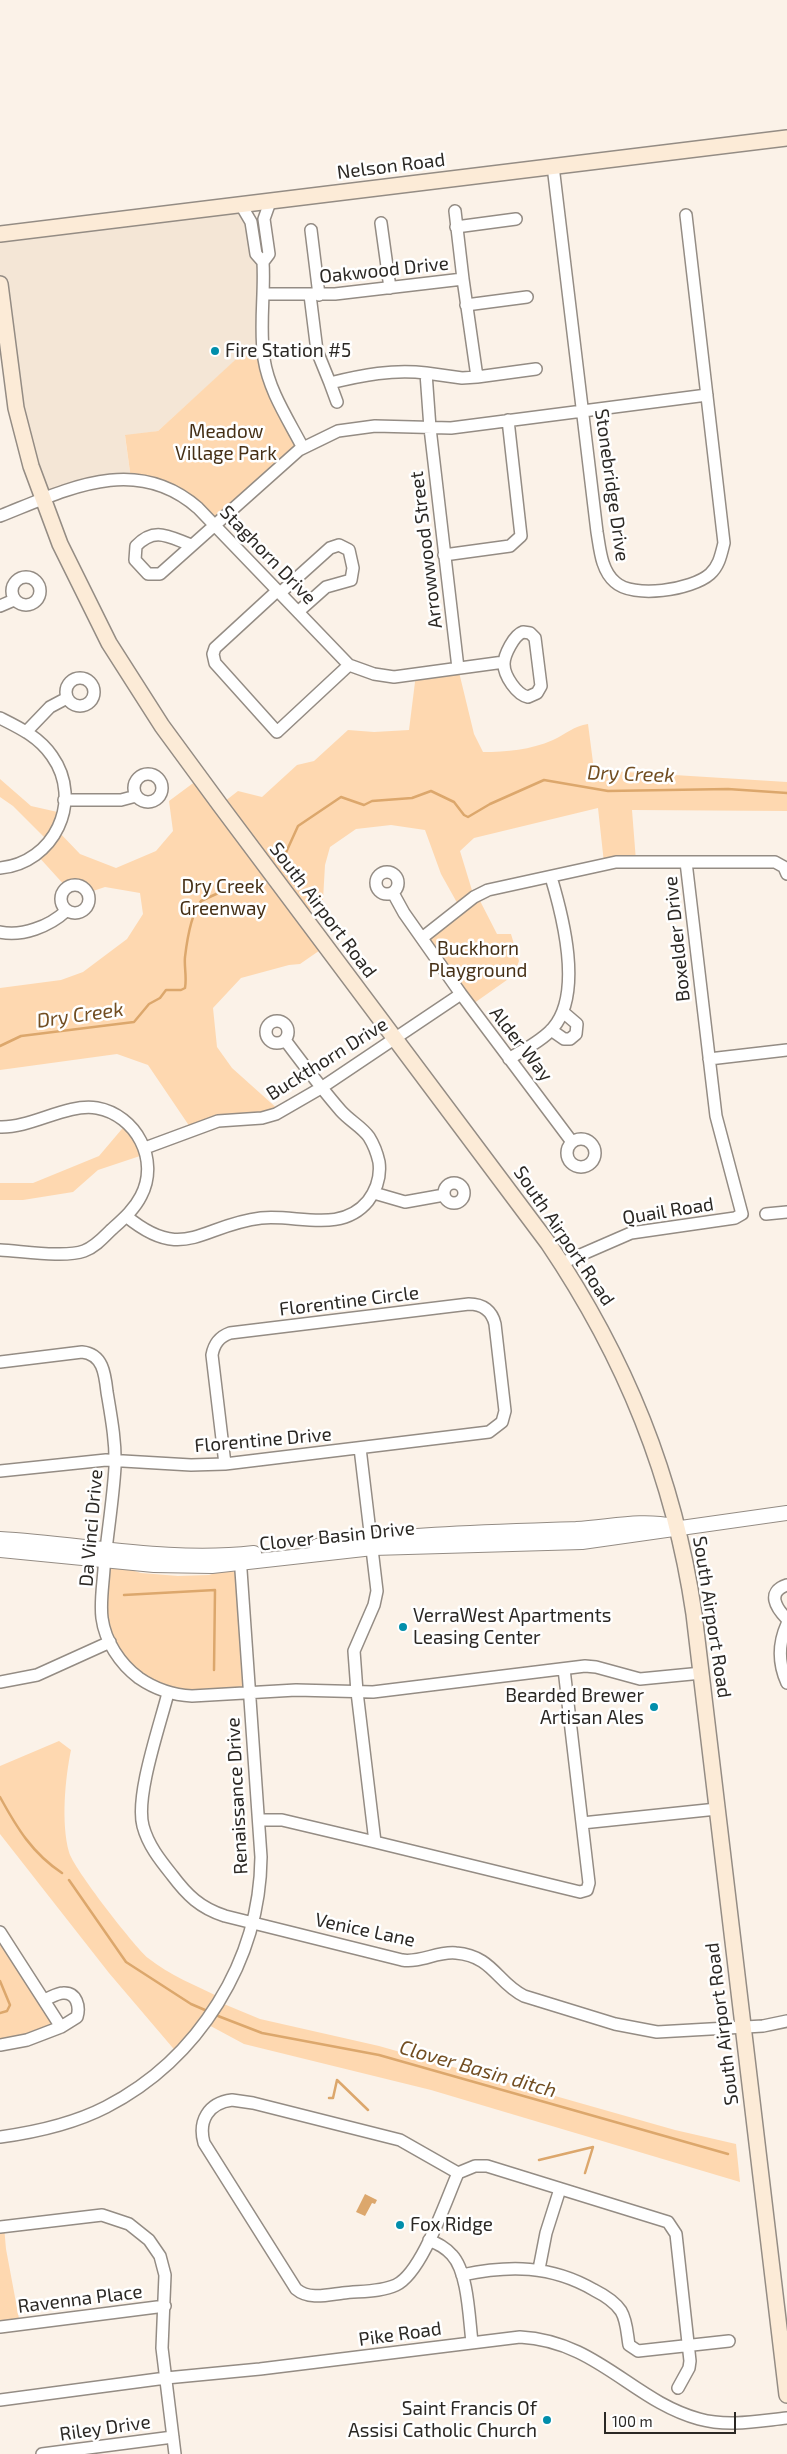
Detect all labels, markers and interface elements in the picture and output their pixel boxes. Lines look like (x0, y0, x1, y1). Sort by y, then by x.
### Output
street label: Nelson Road (336, 148, 446, 184)
street label: Oakwood Drive (318, 252, 450, 288)
place label: Fire Station #5 (225, 340, 351, 362)
marker: Fire Station #5 (209, 345, 221, 357)
street label: Stonebridge Drive (590, 407, 634, 563)
park label: Meadow Village Park (175, 421, 277, 465)
street label: Arrowwood Street (405, 470, 447, 630)
street label: Staghorn Drive (215, 501, 321, 609)
water label: Dry Creek (587, 760, 675, 788)
street label: South Airport Road (265, 838, 381, 982)
street label: Boxelder Drive (659, 875, 695, 1003)
park label: Dry Creek Greenway (180, 876, 266, 920)
park label: Buckhorn Playground (429, 938, 527, 982)
water label: Dry Creek (35, 997, 125, 1033)
street label: Alder Way (485, 1002, 557, 1086)
street label: Buckthorn Drive (262, 1013, 392, 1105)
street label: South Airport Road (509, 1162, 619, 1310)
street label: Quail Road (621, 1193, 715, 1229)
street label: Florentine Circle (278, 1281, 420, 1321)
street label: Florentine Drive (193, 1423, 333, 1457)
street label: Da Vinci Drive (75, 1468, 107, 1588)
street label: Clover Basin Drive (258, 1517, 416, 1555)
street label: South Airport Road (688, 1534, 736, 1700)
place label: VerraWest Apartments Leasing Center (413, 1605, 611, 1649)
marker: VerraWest Apartments Leasing Center (397, 1621, 409, 1633)
place label: Bearded Brewer Artisan Ales (505, 1685, 644, 1729)
marker: Bearded Brewer Artisan Ales (648, 1701, 660, 1713)
street label: Renaissance Drive (221, 1717, 253, 1875)
street label: Venice Lane (313, 1908, 417, 1952)
street label: South Airport Road (701, 1941, 743, 2107)
water label: Clover Basin ditch (397, 2035, 559, 2103)
place label: Fox Ridge (410, 2214, 493, 2236)
marker: Fox Ridge (394, 2219, 406, 2231)
street label: Ravenna Place (16, 2280, 144, 2318)
street label: Pike Road (357, 2317, 443, 2351)
place label: Saint Francis Of Assisi Catholic Church (348, 2398, 537, 2442)
scale bar (607, 2402, 740, 2434)
street label: Riley Drive (58, 2410, 152, 2446)
text: 100 m (612, 2412, 653, 2430)
marker: Saint Francis Of Assisi Catholic Church (541, 2414, 553, 2426)

